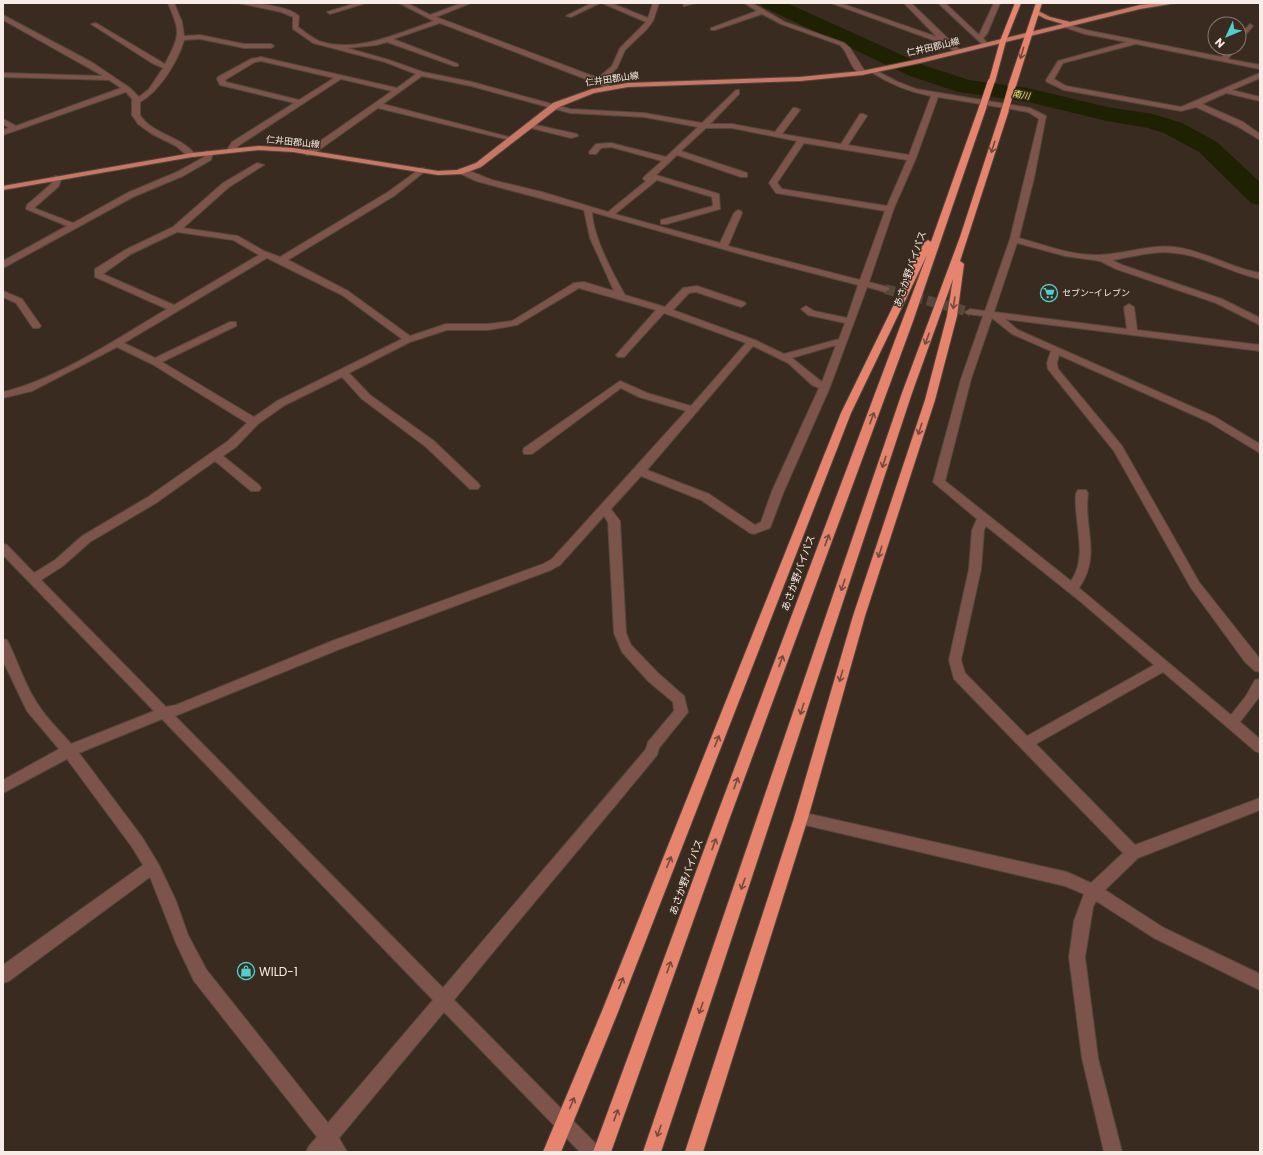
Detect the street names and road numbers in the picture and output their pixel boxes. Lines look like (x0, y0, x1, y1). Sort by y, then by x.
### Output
street label: 仁井田郡山線 (905, 35, 962, 59)
street label: 仁井田郡山線 (584, 69, 641, 89)
street label: 仁井田郡山線 (266, 133, 321, 151)
street label: あさか野バイパス (890, 229, 930, 309)
street label: あさか野バイパス (777, 533, 819, 613)
street label: あさか野バイパス (665, 837, 707, 917)

